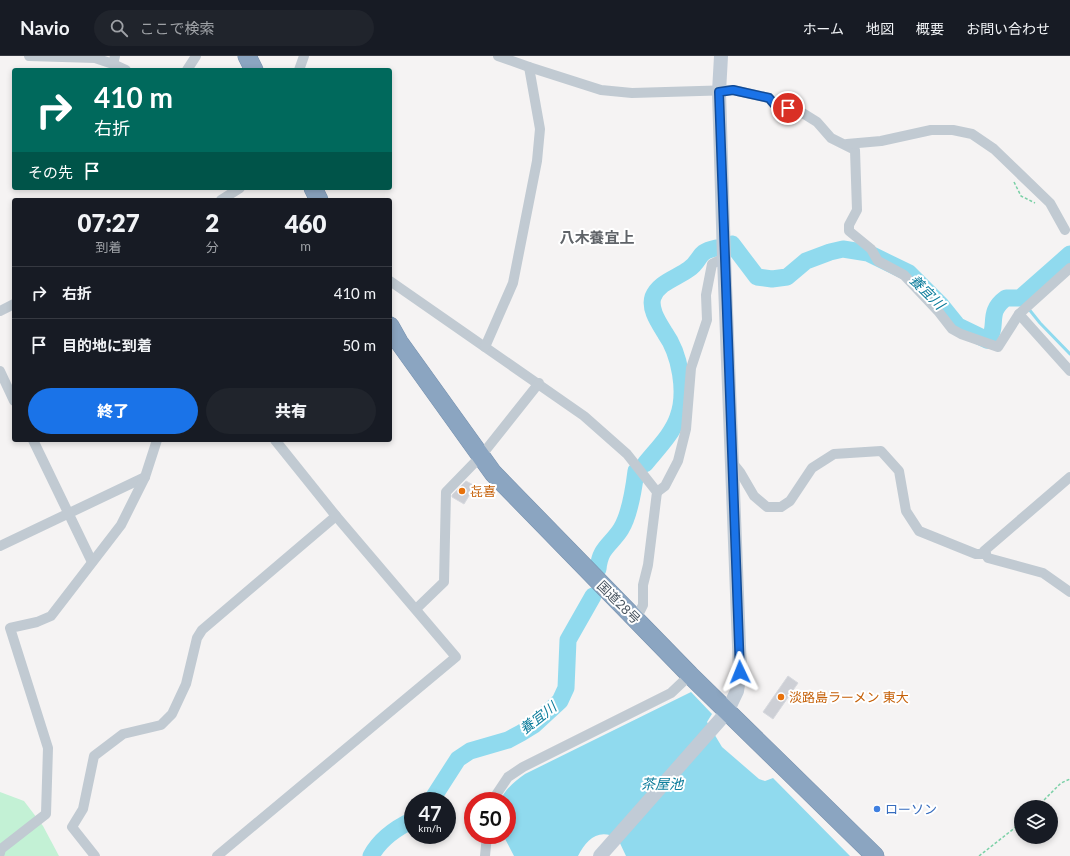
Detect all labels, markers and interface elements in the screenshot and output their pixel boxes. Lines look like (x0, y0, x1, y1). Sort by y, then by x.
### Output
search box (94, 10, 374, 46)
text: Navio (20, 16, 70, 39)
icon: search (108, 17, 130, 39)
text: ここで検索 (140, 19, 215, 37)
text: ホーム (802, 20, 844, 37)
text: 地図 (866, 20, 894, 37)
text: 概要 (916, 20, 944, 37)
text: お問い合わせ (966, 20, 1050, 37)
text: 410 m (94, 80, 173, 114)
icon: right (28, 84, 80, 136)
pin (771, 91, 805, 125)
icon: arrive (777, 97, 799, 119)
text: 右折 (94, 117, 130, 139)
icon: arrive (81, 160, 103, 182)
text: その先 (28, 163, 73, 181)
text: 07:27 (78, 208, 140, 237)
text: 2 (205, 208, 219, 237)
text: 460 (285, 209, 326, 238)
district label: 八木養宜上 (559, 228, 635, 246)
text: m (300, 238, 311, 254)
text: 到着 (96, 239, 122, 255)
text: 分 (206, 239, 219, 255)
water label: 養宜川 (906, 271, 950, 314)
icon: right (28, 282, 50, 304)
text: 右折 (62, 284, 92, 302)
text: 410 m (334, 284, 376, 302)
icon: arrive (28, 334, 50, 356)
text: 目的地に到着 (62, 336, 152, 354)
text: 50 m (342, 336, 376, 354)
button: 終了 (28, 388, 198, 434)
button: 共有 (206, 388, 376, 434)
place label: 㐂喜 (470, 483, 496, 499)
marker: 㐂喜 (457, 486, 467, 496)
street label: 国道28号 (594, 577, 644, 627)
position arrow (719, 651, 761, 693)
place label: 淡路島ラーメン 東大 (789, 689, 909, 705)
marker: 淡路島ラーメン 東大 (776, 692, 786, 702)
water label: 養宜川 (516, 697, 561, 737)
water label: 茶屋池 (641, 775, 685, 792)
speed limit sign: 50 (464, 792, 516, 844)
map controls (1014, 800, 1058, 844)
button: layers (1014, 800, 1058, 844)
text: 47 (418, 801, 442, 825)
place label: ローソン (885, 801, 937, 817)
marker: ローソン (872, 804, 882, 814)
text: km/h (418, 822, 442, 834)

